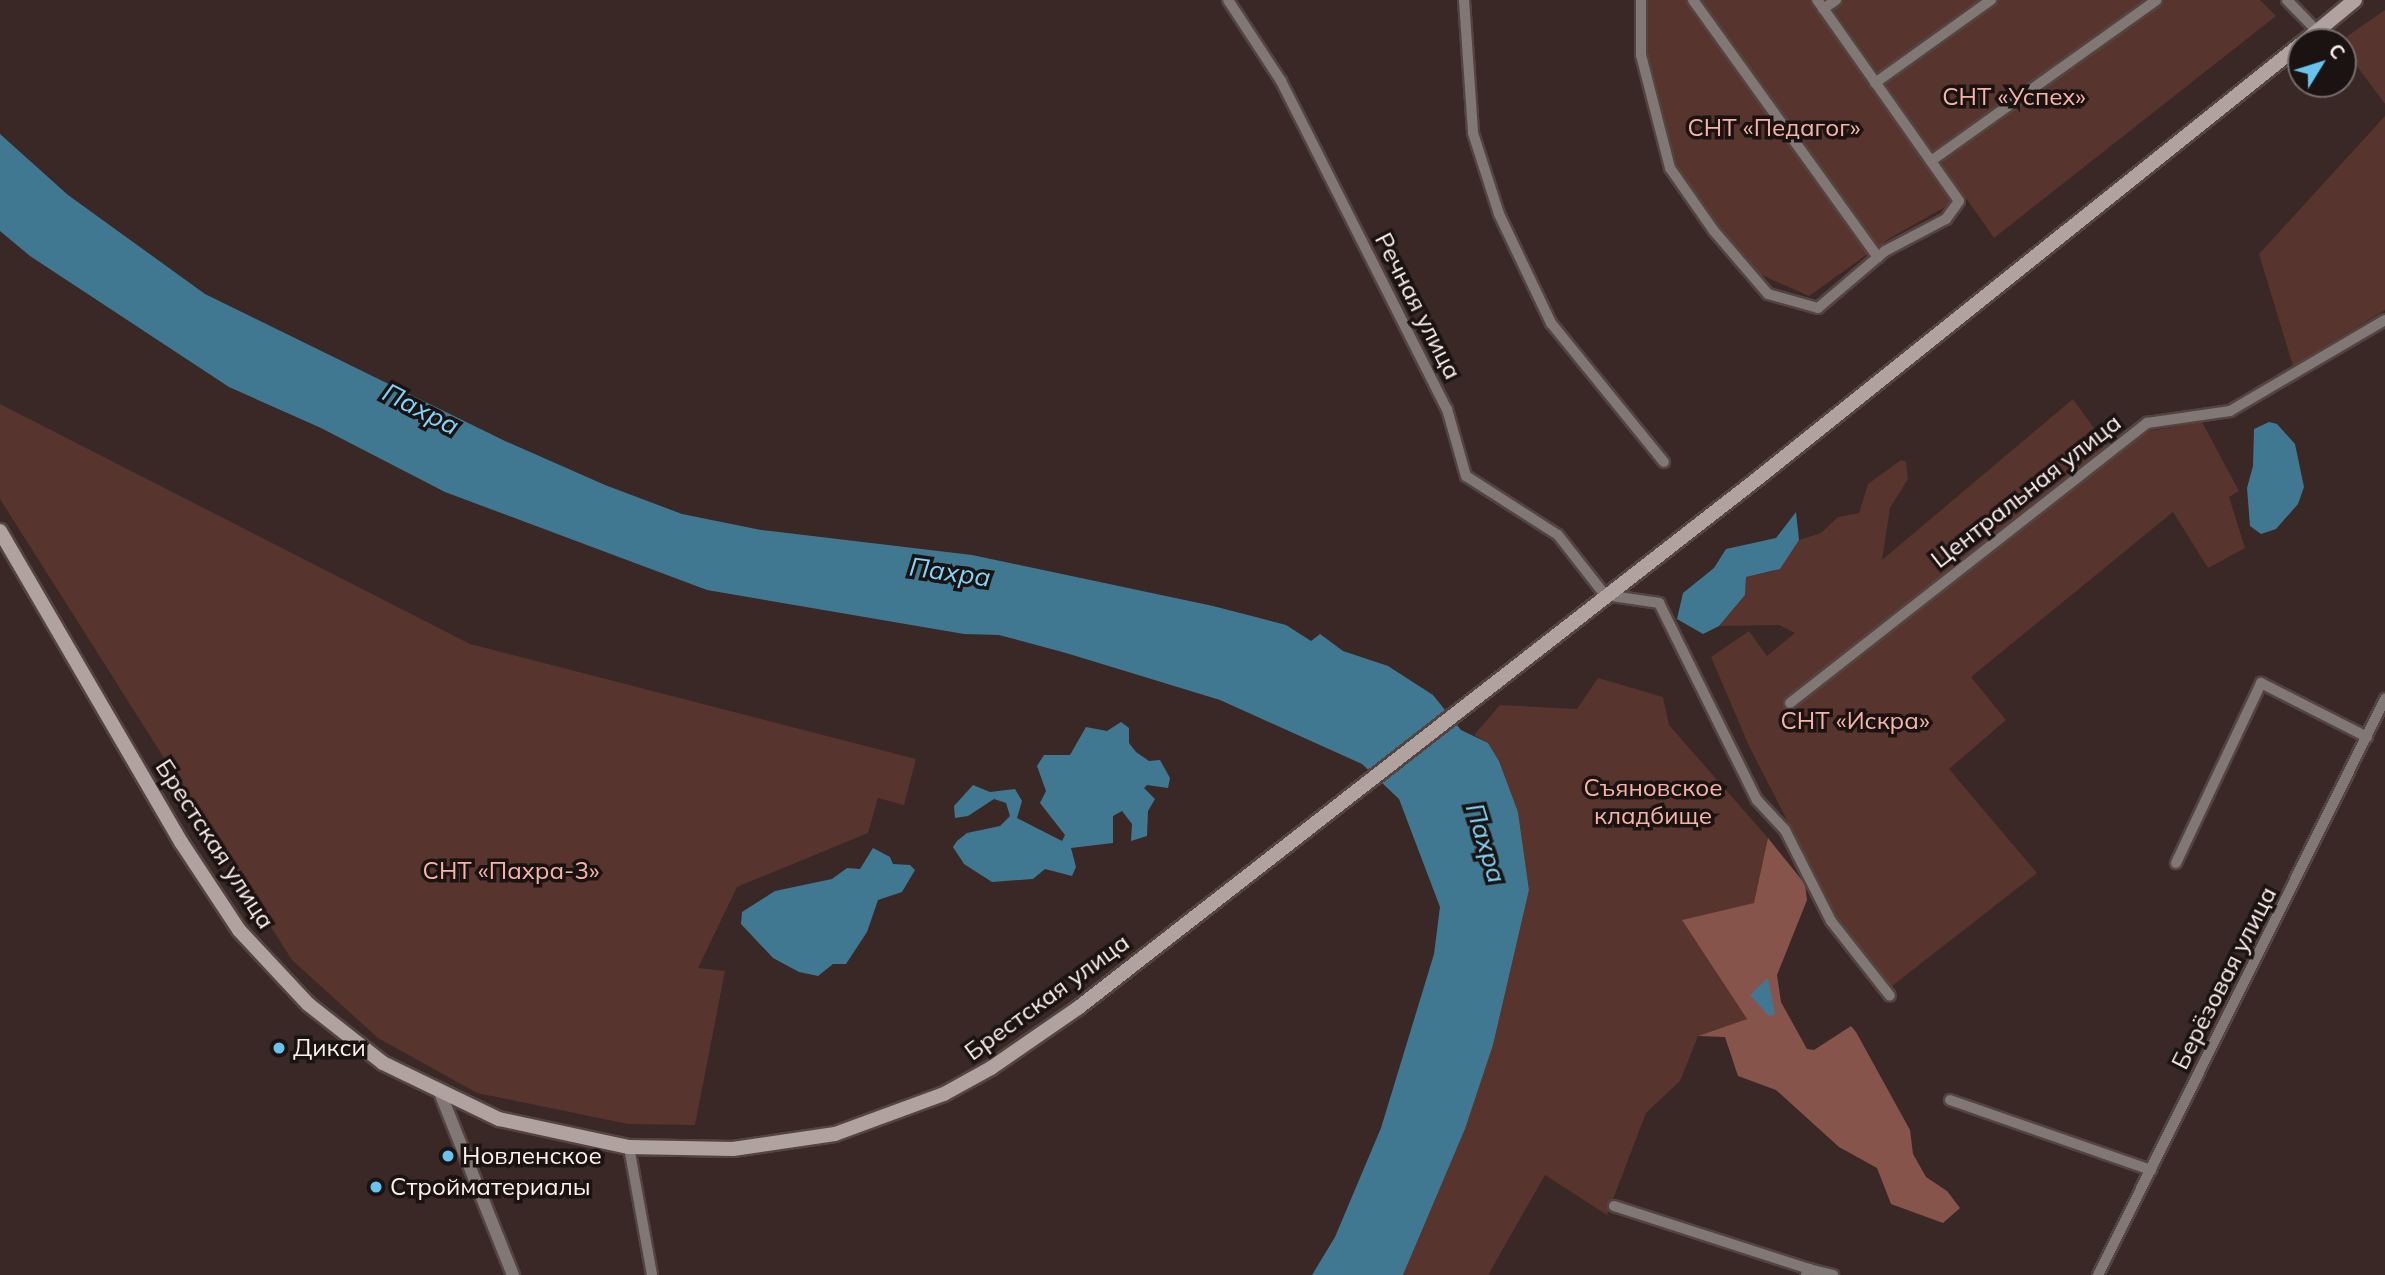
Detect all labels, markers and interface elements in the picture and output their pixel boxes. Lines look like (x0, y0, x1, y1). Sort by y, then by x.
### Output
north arrow (2287, 28, 2357, 98)
text: С (2324, 39, 2350, 64)
park label: СНТ «Успех» (1942, 83, 2086, 111)
park label: СНТ «Педагог» (1687, 114, 1861, 142)
street label: Речная улица (1369, 228, 1467, 384)
water label: Пахра (378, 377, 464, 441)
street label: Центральная улица (1925, 408, 2127, 574)
water label: Пахра (907, 551, 993, 593)
park label: СНТ «Искра» (1780, 707, 1930, 735)
street label: Брестская улица (149, 754, 281, 934)
park label: Съяновское кладбище (1584, 774, 1722, 830)
water label: Пахра (1459, 799, 1513, 887)
park label: СНТ «Пахра-3» (423, 857, 599, 885)
street label: Берёзовая улица (2166, 882, 2282, 1074)
street label: Брестская улица (959, 928, 1135, 1066)
place label: Дикси (293, 1034, 366, 1062)
marker: Дикси (271, 1040, 287, 1056)
place label: Новленское (462, 1142, 602, 1170)
marker: Новленское (440, 1148, 456, 1164)
place label: Стройматериалы (390, 1173, 591, 1201)
marker: Стройматериалы (368, 1179, 384, 1195)

